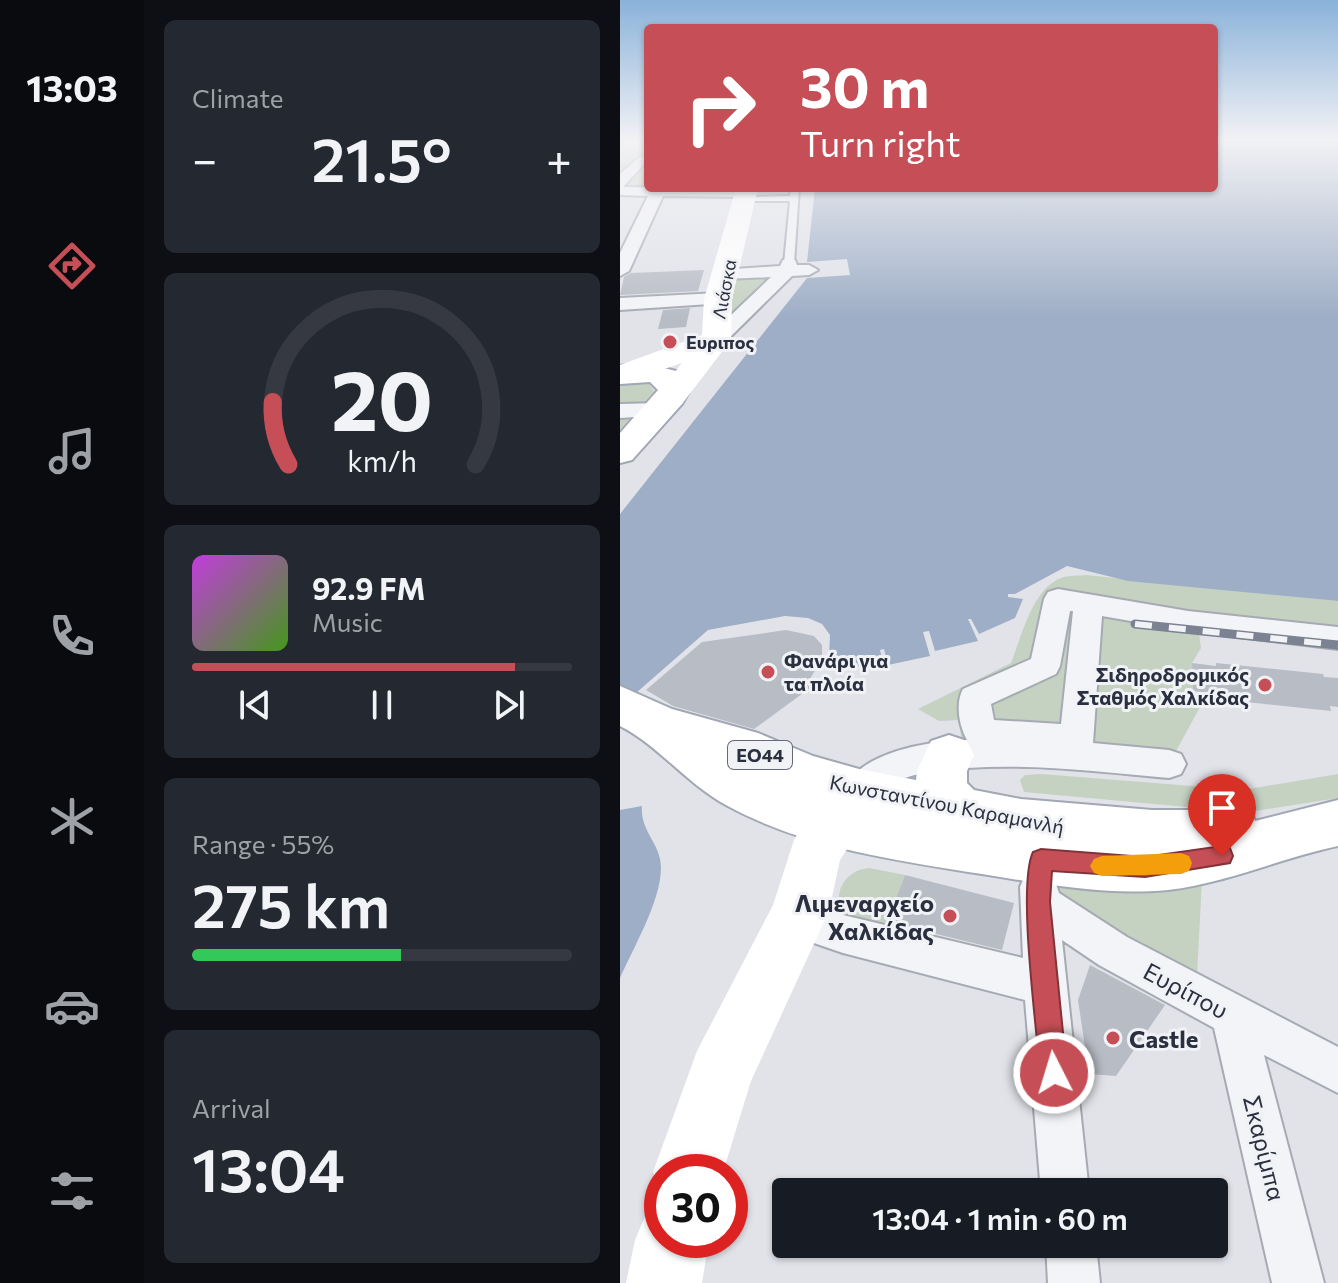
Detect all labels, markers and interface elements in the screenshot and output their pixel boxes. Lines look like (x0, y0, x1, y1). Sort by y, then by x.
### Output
text: 30 m (800, 51, 929, 120)
icon: right (668, 56, 772, 160)
text: 13:03 (26, 65, 118, 109)
text: Climate (192, 82, 284, 113)
text: Turn right (800, 120, 961, 164)
text: 21.5° (311, 121, 452, 194)
text: − (192, 131, 217, 185)
text: + (546, 131, 572, 185)
icon: directions (44, 238, 100, 294)
street label: Λιάσκα (707, 257, 741, 321)
place label: Ευριπος (686, 331, 754, 353)
marker: Ευριπος (661, 333, 679, 351)
text: 20 (331, 345, 433, 447)
icon: music (44, 423, 100, 479)
text: km/h (347, 443, 417, 478)
text: 92.9 FM (312, 569, 425, 606)
text: Music (312, 606, 383, 637)
icon: phone (44, 608, 100, 664)
place label: Φανάρι για τα πλοία (784, 648, 888, 695)
place label: Σιδηροδρομικός Σταθμός Χαλκίδας (1077, 662, 1249, 709)
marker: Φανάρι για τα πλοία (759, 663, 777, 681)
marker: Σιδηροδρομικός Σταθμός Χαλκίδας (1256, 676, 1274, 694)
icon: previous (233, 683, 277, 727)
icon: pause (360, 683, 404, 727)
icon: next (487, 683, 531, 727)
road number: ΕΟ44 (728, 741, 792, 769)
street label: Κωνσταντίνου Καραμανλή (828, 769, 1066, 839)
pin (1188, 774, 1256, 856)
icon: arrive (1200, 786, 1244, 830)
icon: climate (44, 793, 100, 849)
text: Range · 55% (192, 828, 334, 859)
text: 275 km (192, 867, 390, 940)
place label: Λιμεναρχείο Χαλκίδας (795, 888, 934, 945)
marker: Λιμεναρχείο Χαλκίδας (941, 907, 959, 925)
street label: Ευρίπου (1139, 956, 1233, 1024)
icon: car (44, 978, 100, 1034)
place label: Castle (1129, 1024, 1198, 1053)
marker: Castle (1104, 1029, 1122, 1047)
position arrow (1012, 1031, 1096, 1115)
text: Arrival (192, 1092, 271, 1123)
street label: Σκαρίμπα (1238, 1092, 1292, 1204)
text: 13:04 (192, 1131, 345, 1204)
speed limit sign: 30 (644, 1154, 748, 1258)
icon: filters (44, 1163, 100, 1219)
text: 13:04 · 1 min · 60 m (872, 1199, 1128, 1236)

